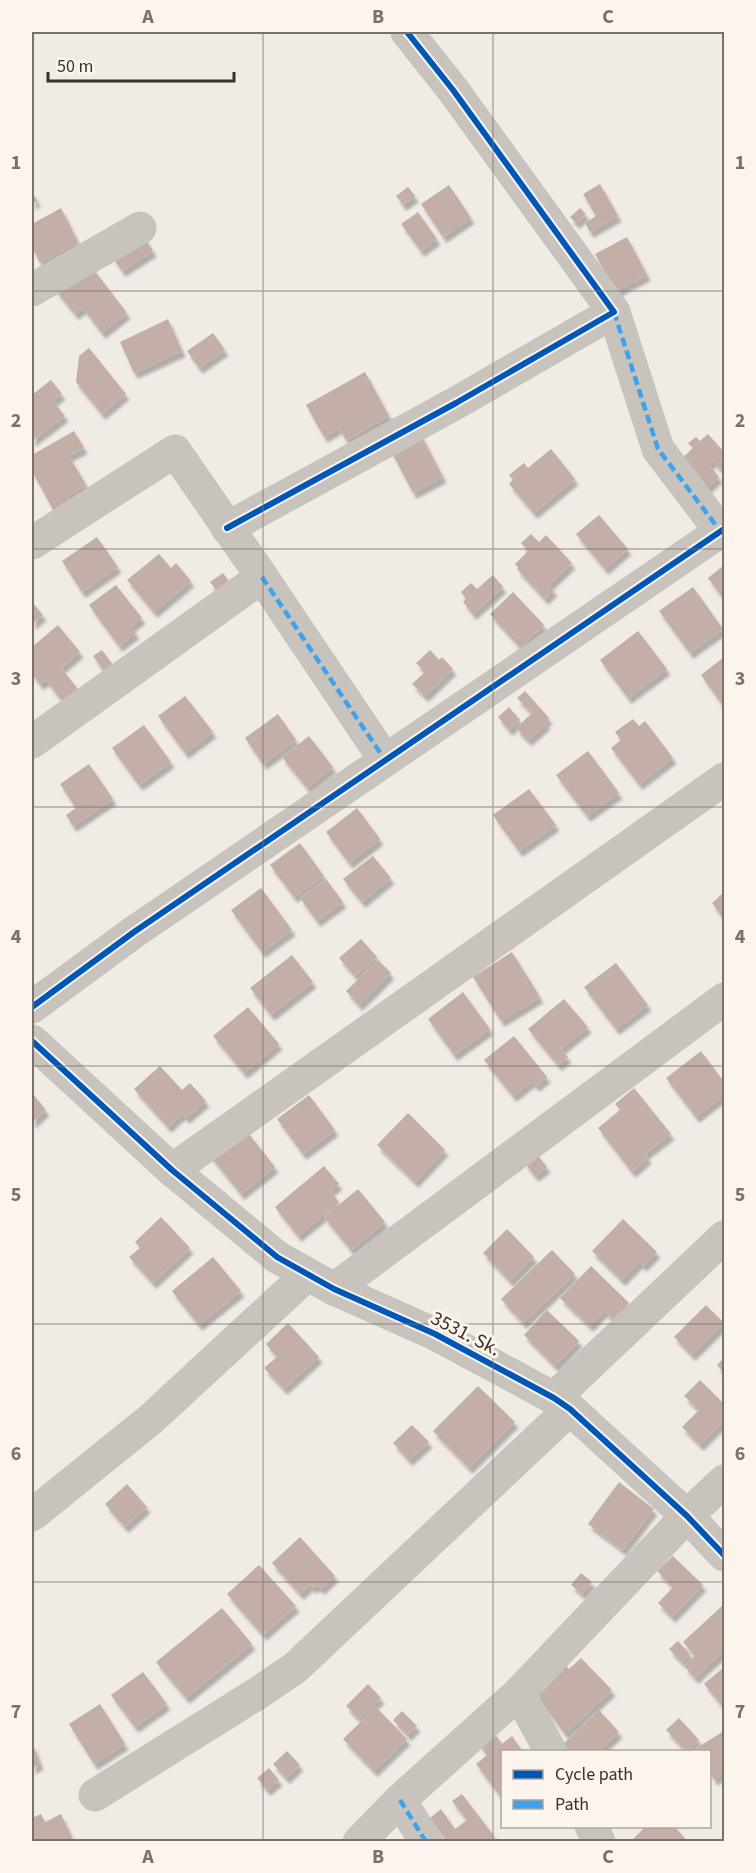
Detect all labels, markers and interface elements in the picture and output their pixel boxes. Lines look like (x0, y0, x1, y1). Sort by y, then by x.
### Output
text: A (141, 3, 154, 31)
text: B (372, 3, 384, 31)
text: C (602, 3, 614, 31)
scale bar (48, 45, 234, 83)
text: 50 m (57, 54, 93, 79)
text: 1 (11, 149, 21, 177)
text: 1 (735, 149, 745, 177)
text: 2 (11, 407, 21, 435)
text: 2 (735, 407, 745, 435)
text: 3 (11, 665, 21, 693)
text: 3 (735, 665, 745, 693)
text: 4 (11, 923, 22, 951)
text: 4 (735, 923, 746, 951)
text: 5 (11, 1181, 21, 1209)
text: 5 (735, 1181, 745, 1209)
street label: 3531. Sk. (426, 1304, 505, 1363)
text: 6 (11, 1440, 21, 1468)
text: 6 (735, 1440, 745, 1468)
text: 7 (11, 1698, 21, 1726)
text: 7 (735, 1698, 745, 1726)
legend (501, 1750, 711, 1828)
text: Cycle path (555, 1762, 633, 1787)
text: Path (555, 1792, 589, 1817)
text: A (141, 1843, 154, 1871)
text: B (372, 1843, 384, 1871)
text: C (602, 1843, 614, 1871)

